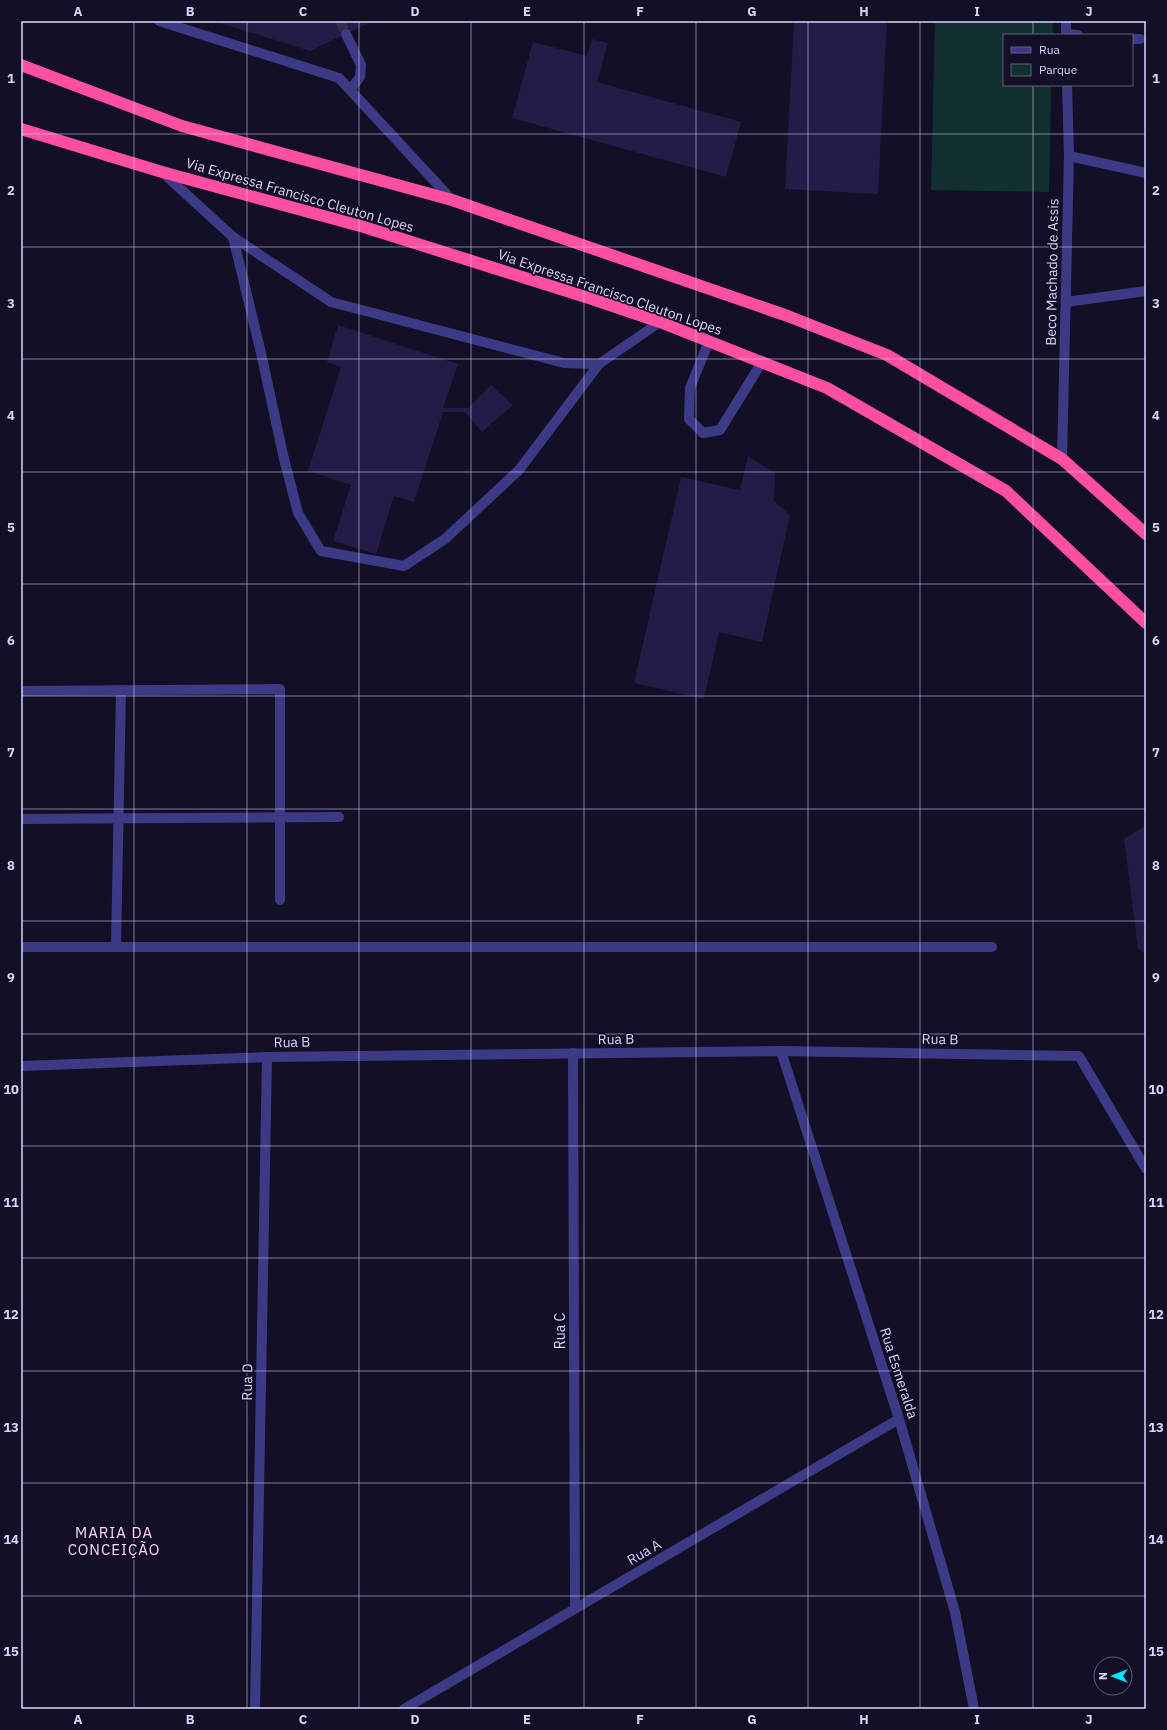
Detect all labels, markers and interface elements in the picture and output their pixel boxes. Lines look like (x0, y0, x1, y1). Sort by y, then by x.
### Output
text: A (74, 3, 83, 20)
text: B (186, 3, 195, 20)
text: C (299, 3, 308, 20)
text: D (410, 3, 420, 20)
text: E (523, 3, 531, 20)
text: F (636, 3, 644, 20)
text: G (747, 3, 757, 20)
text: H (859, 3, 869, 20)
text: I (974, 3, 980, 20)
text: J (1085, 3, 1093, 20)
legend (1003, 34, 1133, 86)
text: Rua (1039, 42, 1060, 57)
text: Parque (1039, 62, 1078, 77)
text: 1 (7, 70, 15, 87)
text: 1 (1152, 70, 1160, 87)
street label: Via Expressa Francisco Cleuton Lopes (184, 154, 416, 236)
text: 2 (7, 182, 15, 199)
text: 2 (1152, 182, 1160, 199)
street label: Beco Machado de Assis (1042, 198, 1062, 346)
street label: Via Expressa Francisco Cleuton Lopes (495, 245, 725, 339)
text: 3 (7, 295, 15, 312)
text: 3 (1152, 295, 1160, 312)
text: 4 (7, 407, 15, 424)
text: 4 (1152, 407, 1160, 424)
text: 5 (7, 519, 15, 536)
text: 5 (1152, 519, 1160, 536)
text: 6 (7, 632, 15, 649)
text: 6 (1152, 632, 1160, 649)
text: 7 (7, 744, 15, 761)
text: 7 (1152, 744, 1160, 761)
text: 8 (7, 857, 15, 874)
text: 8 (1152, 857, 1160, 874)
text: 9 (7, 969, 15, 986)
text: 9 (1152, 969, 1160, 986)
street label: Rua B (597, 1030, 635, 1048)
street label: Rua B (921, 1030, 959, 1048)
street label: Rua B (273, 1033, 311, 1051)
text: 10 (3, 1081, 19, 1098)
text: 10 (1148, 1081, 1164, 1098)
text: 11 (3, 1194, 19, 1211)
text: 11 (1148, 1194, 1164, 1211)
text: 12 (3, 1306, 19, 1323)
text: 12 (1148, 1306, 1164, 1323)
street label: Rua C (551, 1313, 569, 1349)
street label: Rua Esmeralda (876, 1325, 922, 1421)
street label: Rua D (238, 1363, 256, 1401)
text: 13 (3, 1419, 19, 1436)
text: 13 (1148, 1419, 1164, 1436)
district label: MARIA DA CONCEIÇÃO (68, 1523, 160, 1559)
text: 14 (3, 1531, 19, 1548)
text: 14 (1148, 1531, 1164, 1548)
street label: Rua A (624, 1535, 664, 1569)
text: 15 (3, 1643, 19, 1660)
text: 15 (1148, 1643, 1164, 1660)
north arrow (1093, 1656, 1133, 1696)
text: N (1096, 1672, 1110, 1680)
text: A (74, 1711, 83, 1728)
text: B (186, 1711, 195, 1728)
text: C (299, 1711, 308, 1728)
text: D (410, 1711, 420, 1728)
text: E (523, 1711, 531, 1728)
text: F (636, 1711, 644, 1728)
text: G (747, 1711, 757, 1728)
text: H (859, 1711, 869, 1728)
text: I (974, 1711, 980, 1728)
text: J (1085, 1711, 1093, 1728)

